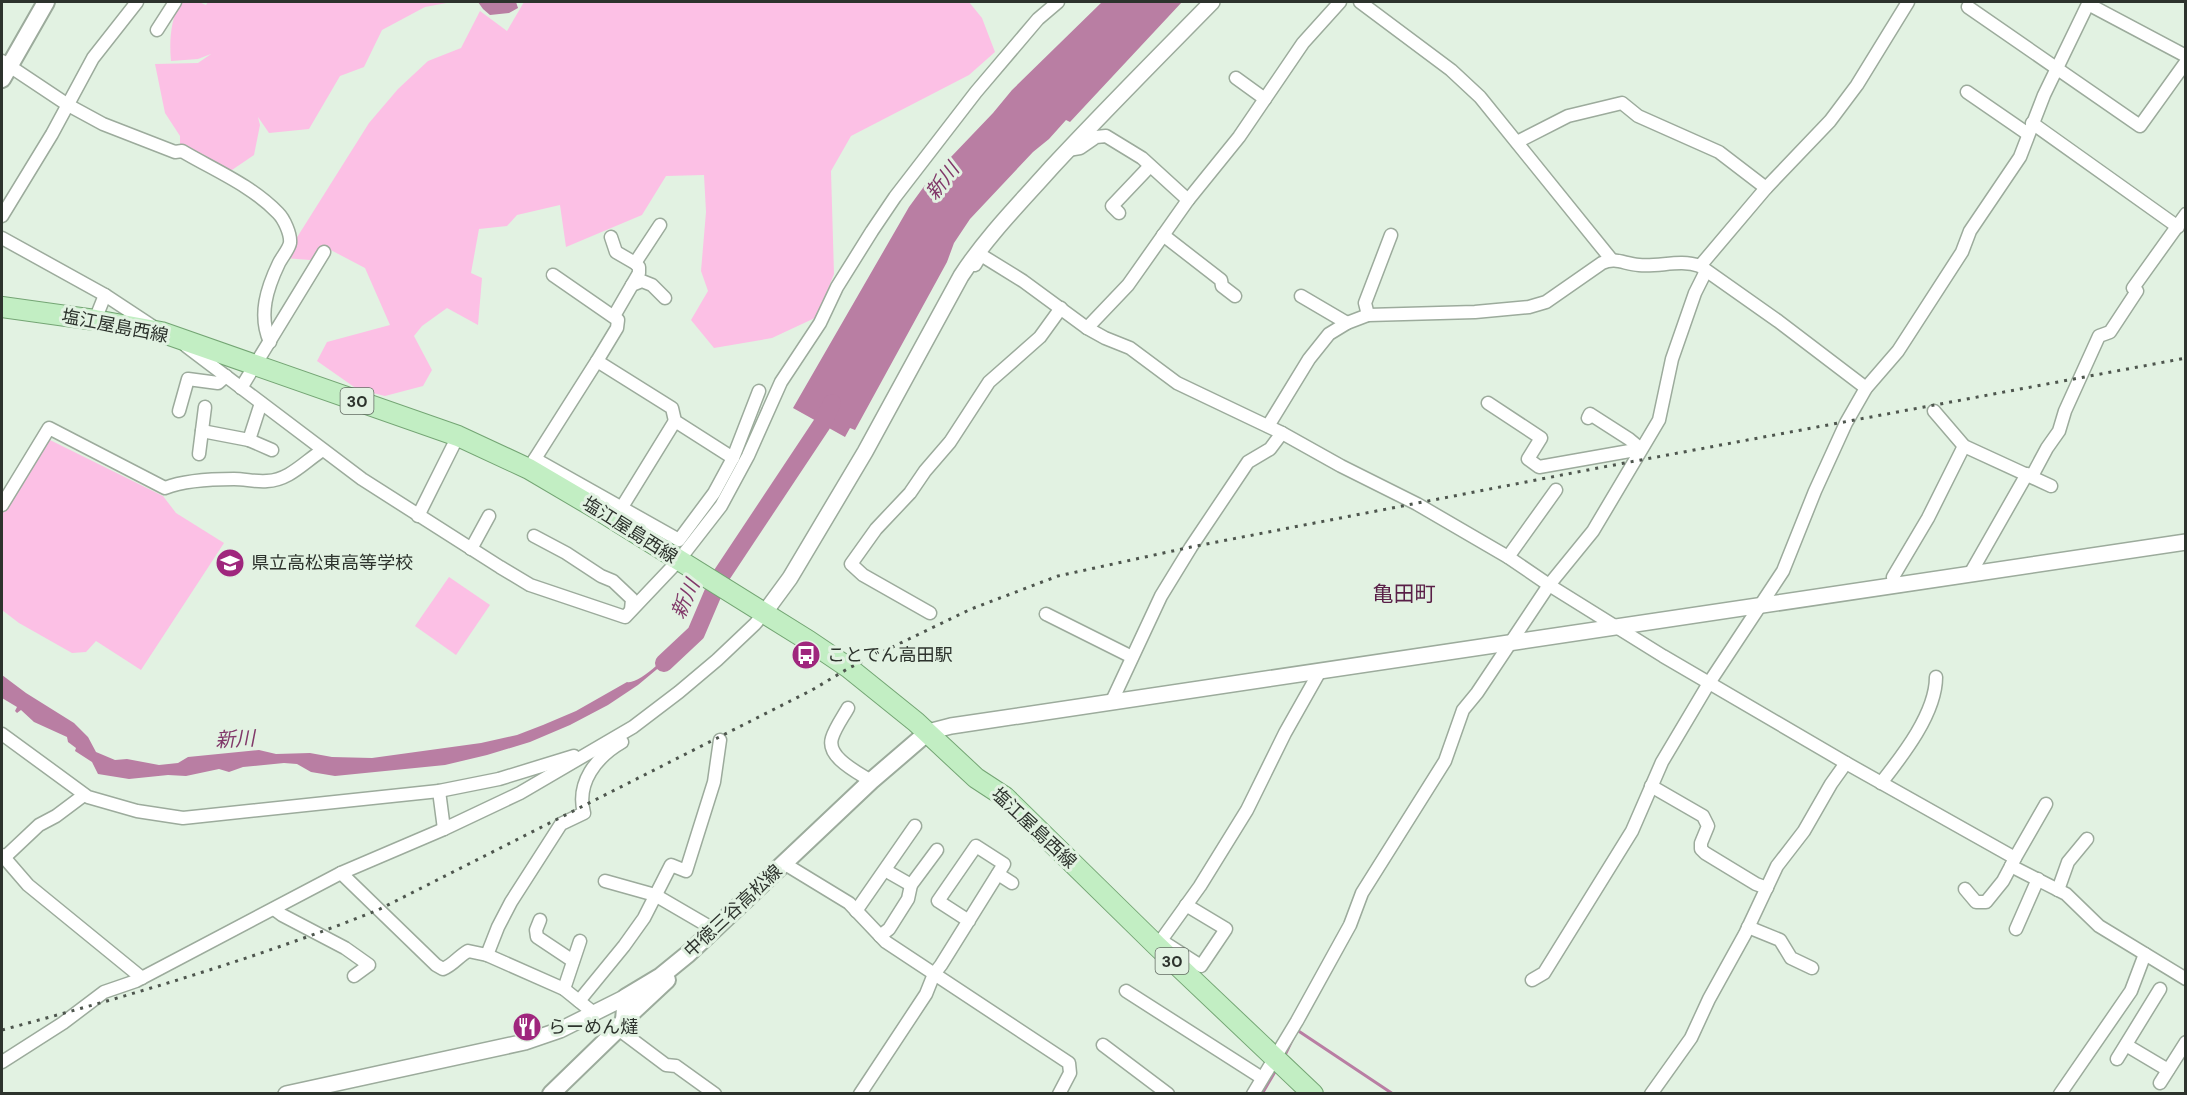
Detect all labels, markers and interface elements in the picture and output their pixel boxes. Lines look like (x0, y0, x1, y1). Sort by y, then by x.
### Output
water label: 新川 (919, 156, 966, 205)
street label: 塩江屋島西線 (60, 304, 170, 348)
road number: 30 (340, 388, 374, 414)
street label: 塩江屋島西線 (578, 491, 682, 569)
school or university icon: 県立高松東高等学校 (214, 547, 246, 579)
place label: 県立高松東高等学校 (251, 551, 413, 575)
water label: 新川 (665, 574, 706, 623)
district label: 亀田町 (1373, 580, 1436, 608)
bus stop icon: ことでん高田駅 (790, 639, 822, 671)
place label: ことでん高田駅 (827, 643, 952, 667)
water label: 新川 (214, 725, 258, 753)
street label: 塩江屋島西線 (986, 782, 1082, 874)
street label: 中徳三谷高松線 (679, 859, 787, 963)
road number: 30 (1156, 948, 1188, 974)
restaurant icon: らーめん燵 (511, 1011, 543, 1043)
place label: らーめん燵 (548, 1015, 638, 1039)

